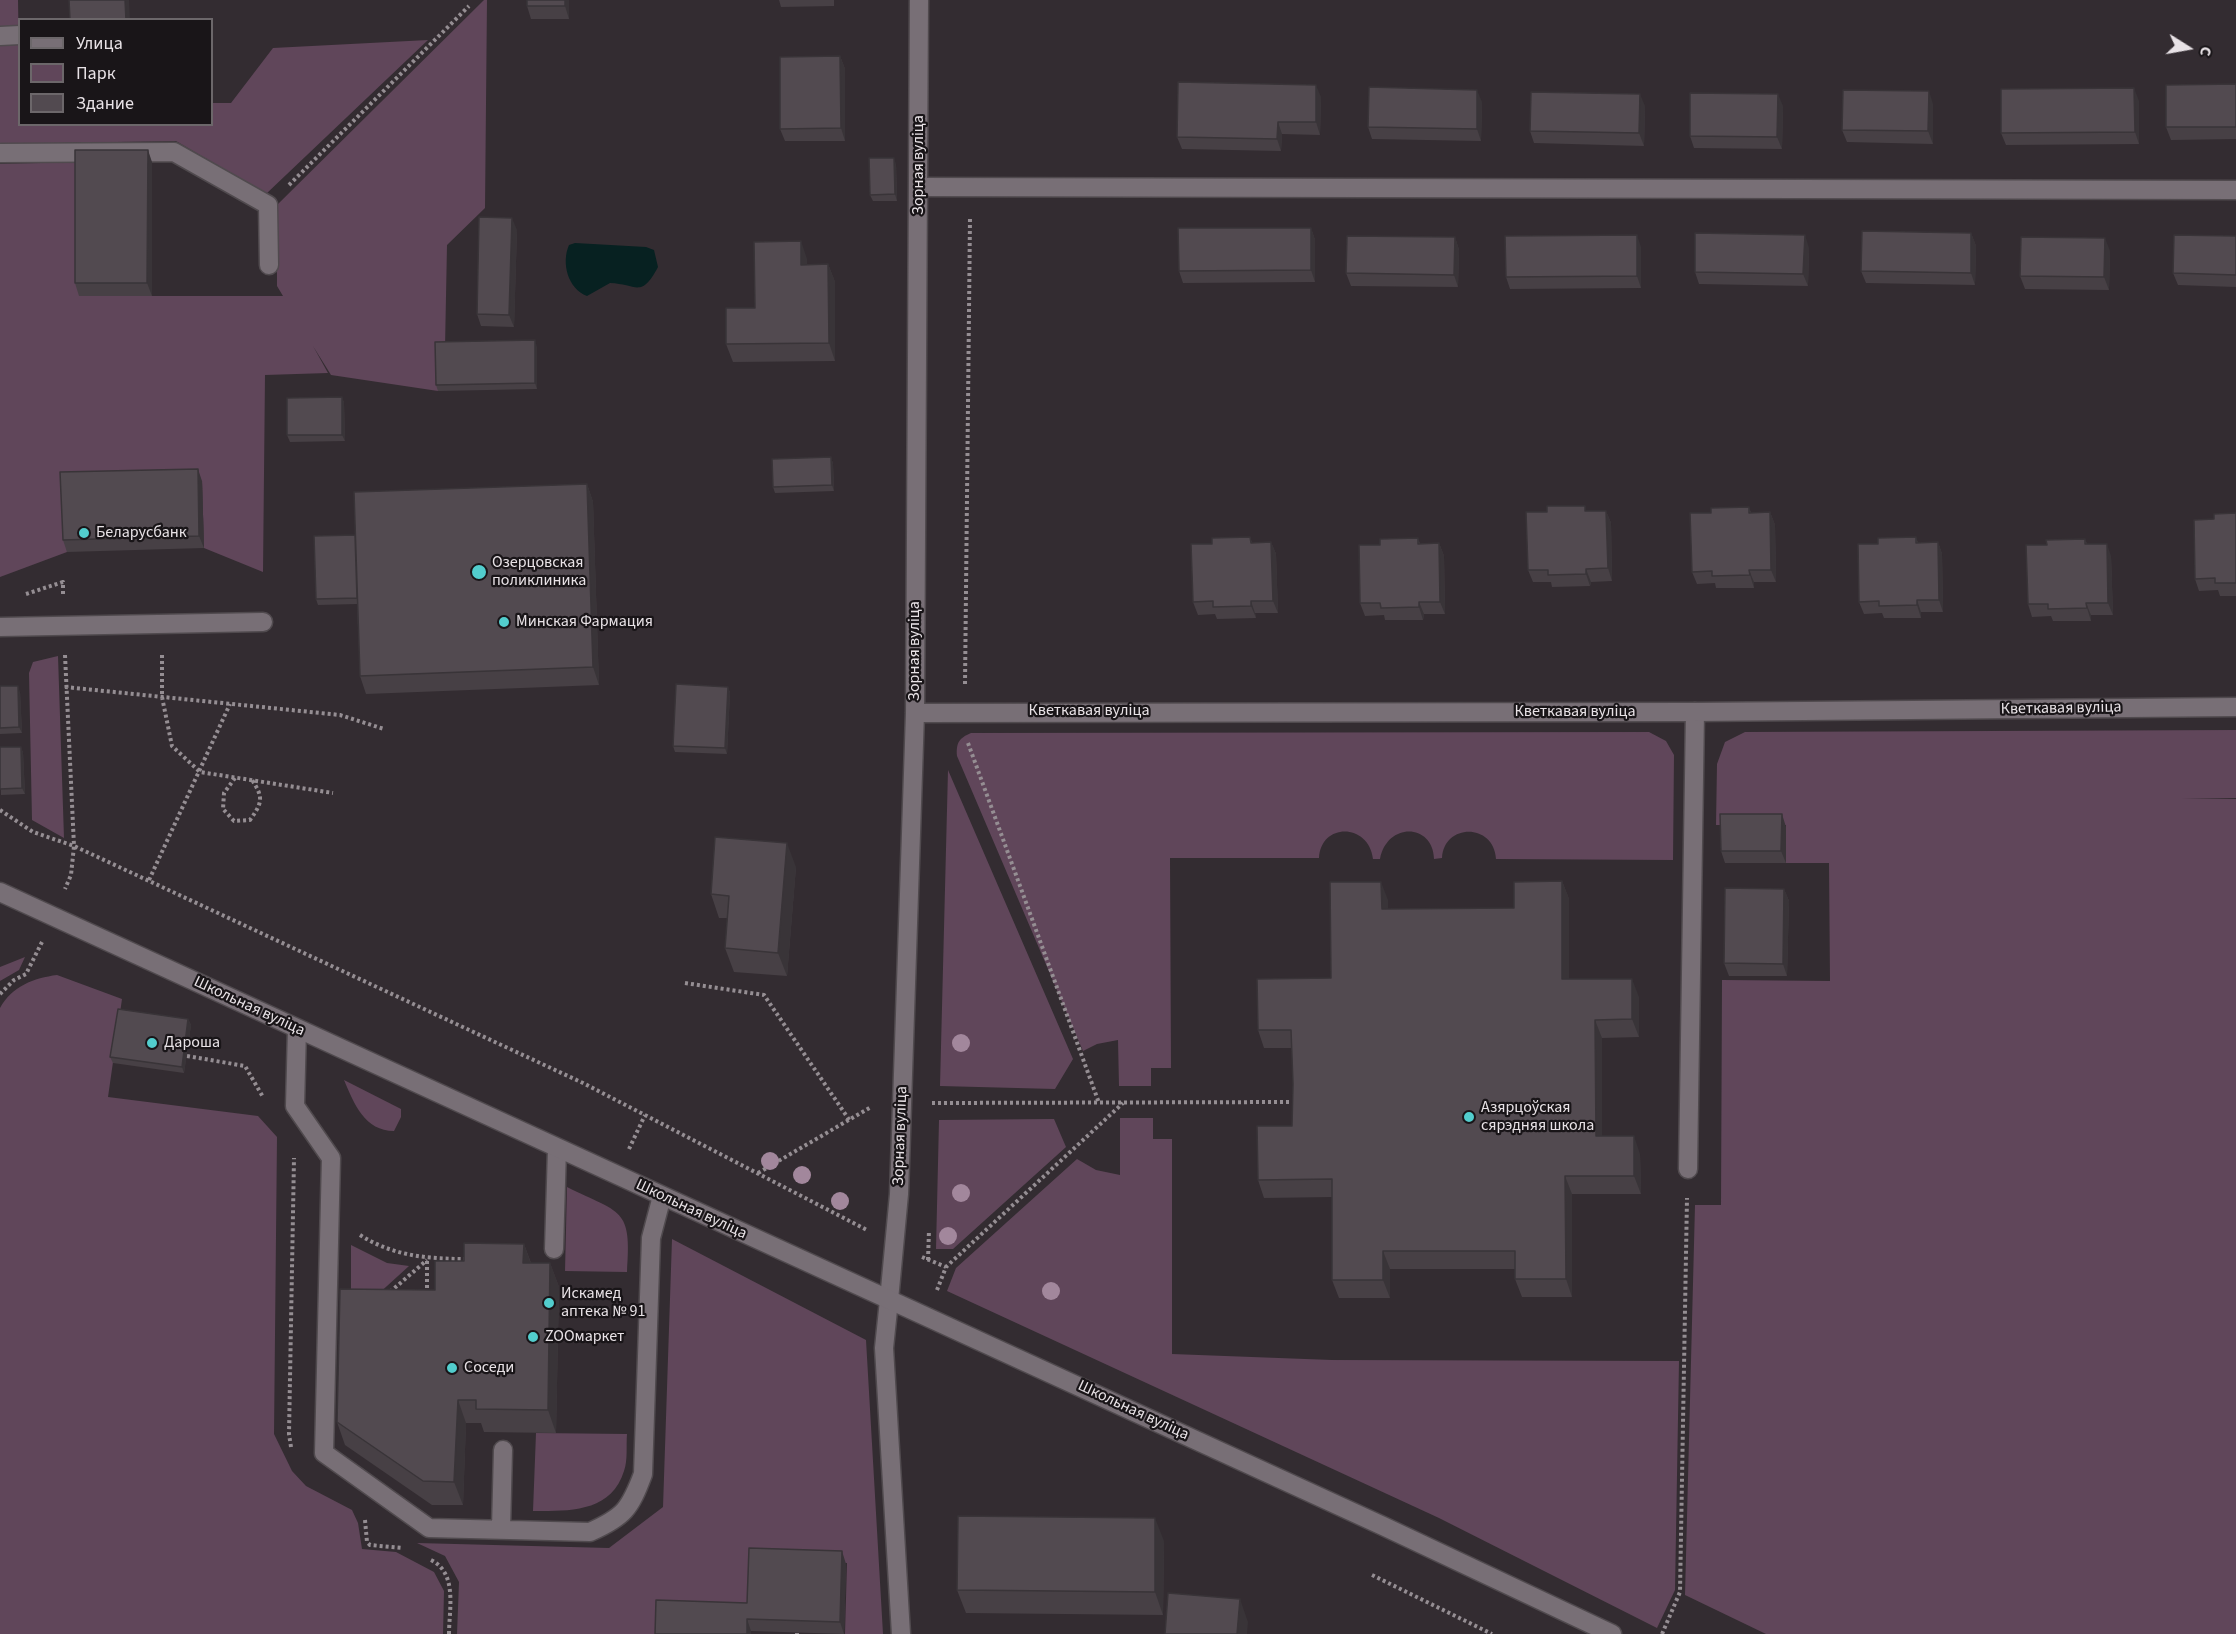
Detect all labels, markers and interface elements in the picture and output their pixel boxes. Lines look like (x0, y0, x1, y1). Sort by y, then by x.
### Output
legend (18, 18, 213, 126)
north arrow (2158, 18, 2218, 78)
text: Улица (76, 31, 123, 56)
text: С (2194, 45, 2217, 58)
text: Парк (76, 61, 116, 86)
text: Здание (76, 91, 134, 116)
street label: Зорная вуліца (909, 115, 929, 215)
place label: Беларусбанк (96, 523, 187, 543)
marker: Беларусбанк (77, 526, 91, 540)
place label: Озерцовская поликлиника (492, 553, 586, 591)
marker: Озерцовская поликлиника (470, 563, 488, 581)
street label: Зорная вуліца (905, 601, 925, 701)
place label: Минская Фармация (516, 612, 653, 632)
marker: Минская Фармация (497, 615, 511, 629)
street label: Кветкавая вуліца (2000, 698, 2122, 720)
street label: Кветкавая вуліца (1029, 701, 1149, 721)
street label: Кветкавая вуліца (1515, 702, 1635, 722)
street label: Школьная вуліца (191, 973, 307, 1041)
place label: Дароша (164, 1033, 220, 1053)
marker: Дароша (145, 1036, 159, 1050)
street label: Зорная вуліца (890, 1086, 912, 1186)
place label: Азярцоўская сярэдняя школа (1481, 1098, 1594, 1136)
marker: Азярцоўская сярэдняя школа (1462, 1110, 1476, 1124)
street label: Школьная вуліца (633, 1176, 749, 1244)
place label: Искамед аптека № 91 (561, 1284, 645, 1322)
marker: Искамед аптека № 91 (542, 1296, 556, 1310)
place label: ZOOмаркет (545, 1327, 624, 1347)
marker: ZOOмаркет (526, 1330, 540, 1344)
place label: Соседи (464, 1358, 514, 1378)
marker: Соседи (445, 1361, 459, 1375)
street label: Школьная вуліца (1075, 1377, 1191, 1445)

